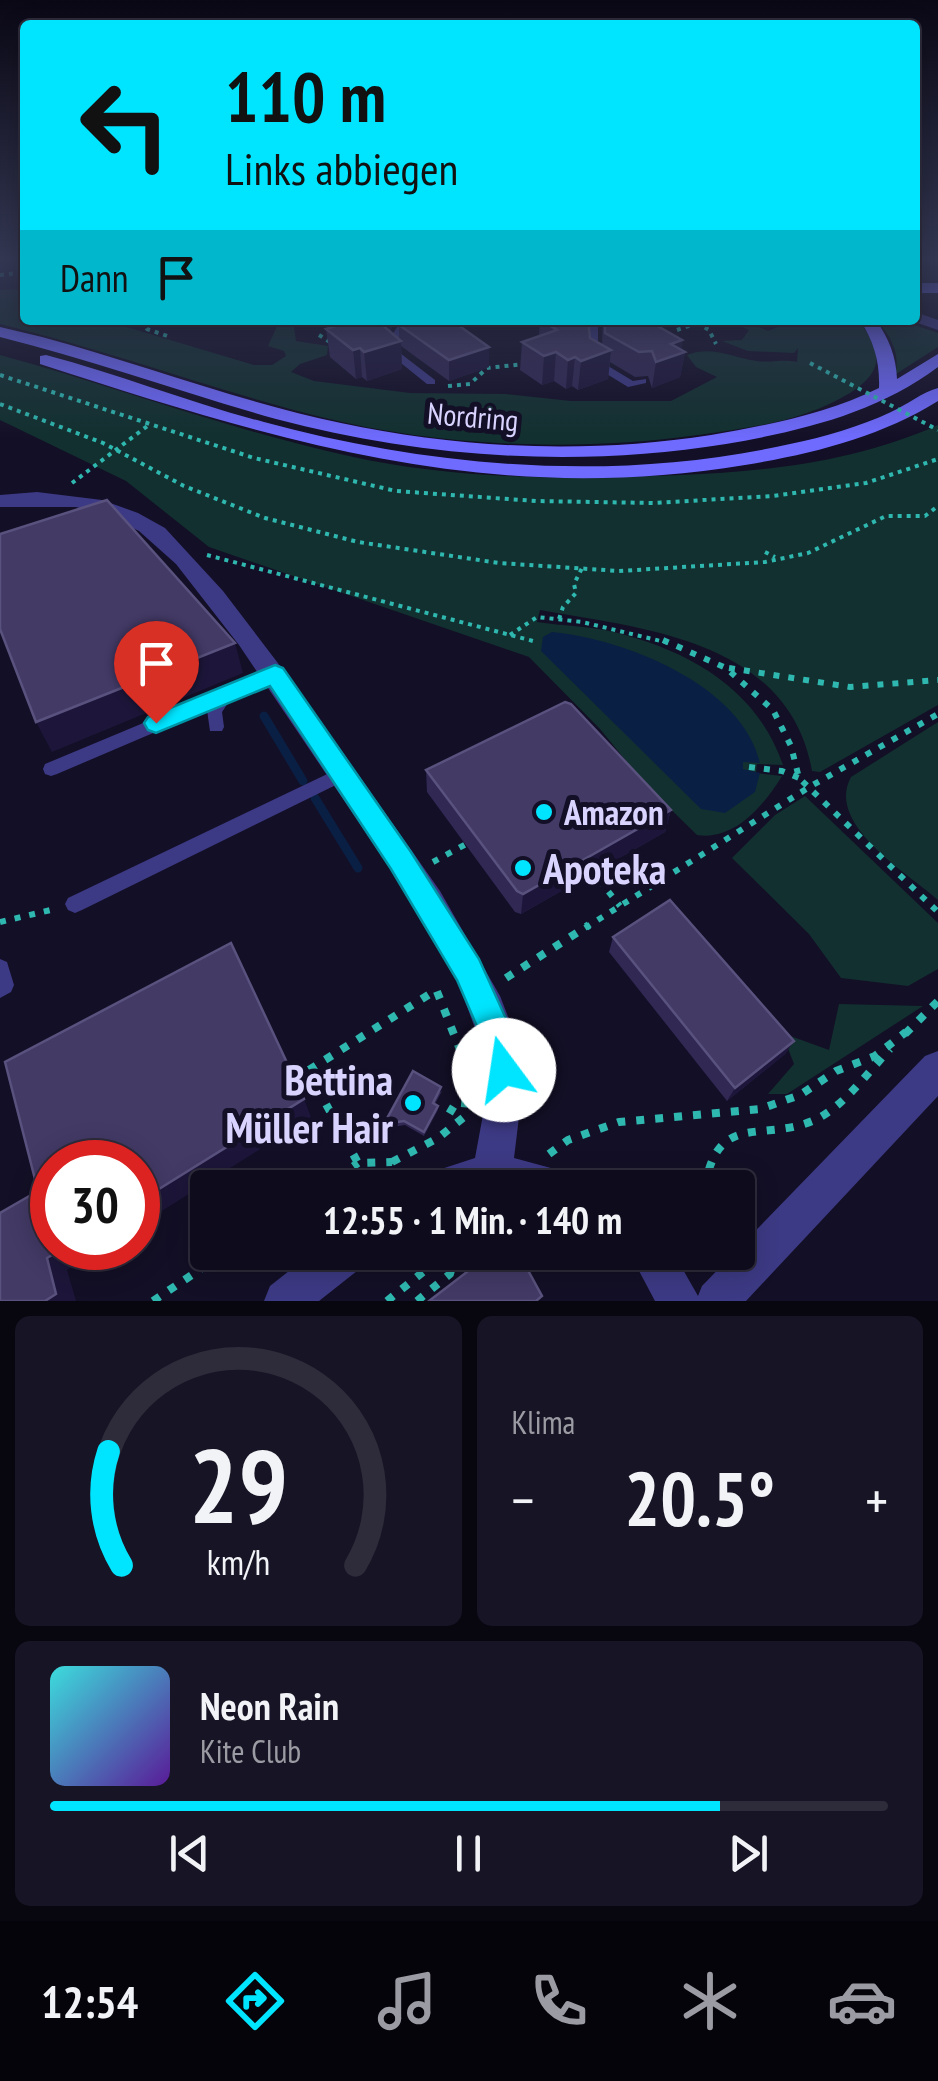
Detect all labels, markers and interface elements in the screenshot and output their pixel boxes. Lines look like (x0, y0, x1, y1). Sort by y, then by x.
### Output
text: 110 m (225, 51, 386, 141)
icon: left (60, 60, 190, 190)
text: Links abbiegen (225, 139, 458, 197)
icon: arrive (149, 250, 204, 305)
text: Dann (60, 253, 129, 302)
street label: Nordring (426, 393, 520, 439)
pin (114, 621, 199, 724)
icon: arrive (129, 636, 184, 691)
place label: Amazon (563, 789, 664, 835)
marker: Amazon (533, 801, 555, 823)
place label: Apoteka (542, 841, 666, 896)
marker: Apoteka (512, 857, 534, 879)
position arrow (452, 1018, 556, 1122)
place label: Bettina Müller Hair (226, 1052, 394, 1155)
marker: Bettina Müller Hair (402, 1092, 424, 1114)
speed limit sign: 30 (30, 1140, 160, 1270)
text: 12:55 · 1 Min. · 140 m (323, 1195, 622, 1244)
text: Klima (512, 1401, 575, 1443)
text: 29 (189, 1417, 288, 1552)
text: 20.5° (624, 1450, 775, 1547)
text: − (512, 1464, 534, 1535)
text: + (865, 1464, 888, 1535)
text: km/h (207, 1539, 270, 1585)
text: Neon Rain (200, 1681, 339, 1730)
text: Kite Club (200, 1730, 301, 1772)
icon: previous (162, 1826, 217, 1881)
icon: pause (441, 1826, 496, 1881)
icon: next (721, 1826, 776, 1881)
icon: directions (220, 1966, 290, 2036)
icon: music (372, 1966, 442, 2036)
icon: phone (524, 1966, 594, 2036)
icon: climate (675, 1966, 745, 2036)
icon: car (827, 1966, 897, 2036)
text: 12:54 (41, 1972, 138, 2030)

